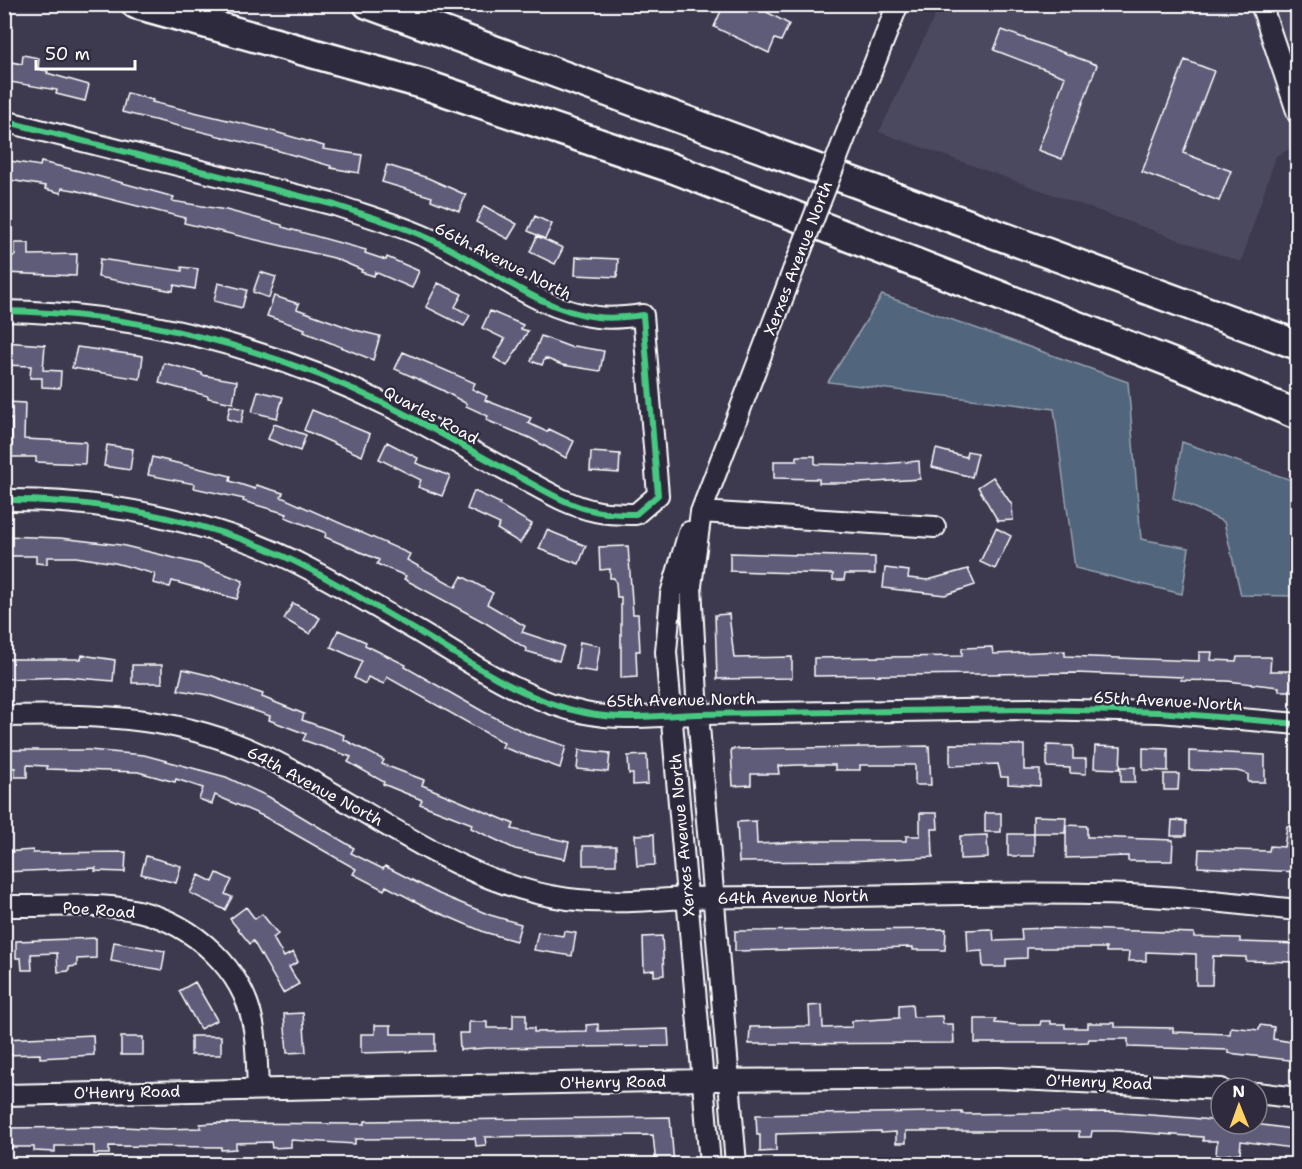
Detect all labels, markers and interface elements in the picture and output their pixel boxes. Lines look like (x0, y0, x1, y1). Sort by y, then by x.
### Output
scale bar (36, 33, 135, 71)
text: 50 m (45, 42, 90, 66)
street label: Xerxes Avenue North (759, 178, 837, 338)
street label: 66th Avenue North (431, 217, 575, 305)
street label: Quarles Road (380, 381, 482, 449)
street label: 65th Avenue North (1093, 687, 1243, 715)
street label: 65th Avenue North (606, 688, 756, 712)
street label: 64th Avenue North (243, 741, 387, 831)
street label: Xerxes Avenue North (664, 753, 700, 917)
street label: 64th Avenue North (717, 885, 869, 909)
street label: Poe Road (62, 897, 136, 923)
street label: O'Henry Road (1045, 1070, 1153, 1094)
street label: O'Henry Road (559, 1071, 667, 1093)
north arrow (1209, 1076, 1269, 1136)
street label: O'Henry Road (73, 1081, 181, 1103)
text: N (1232, 1081, 1245, 1102)

